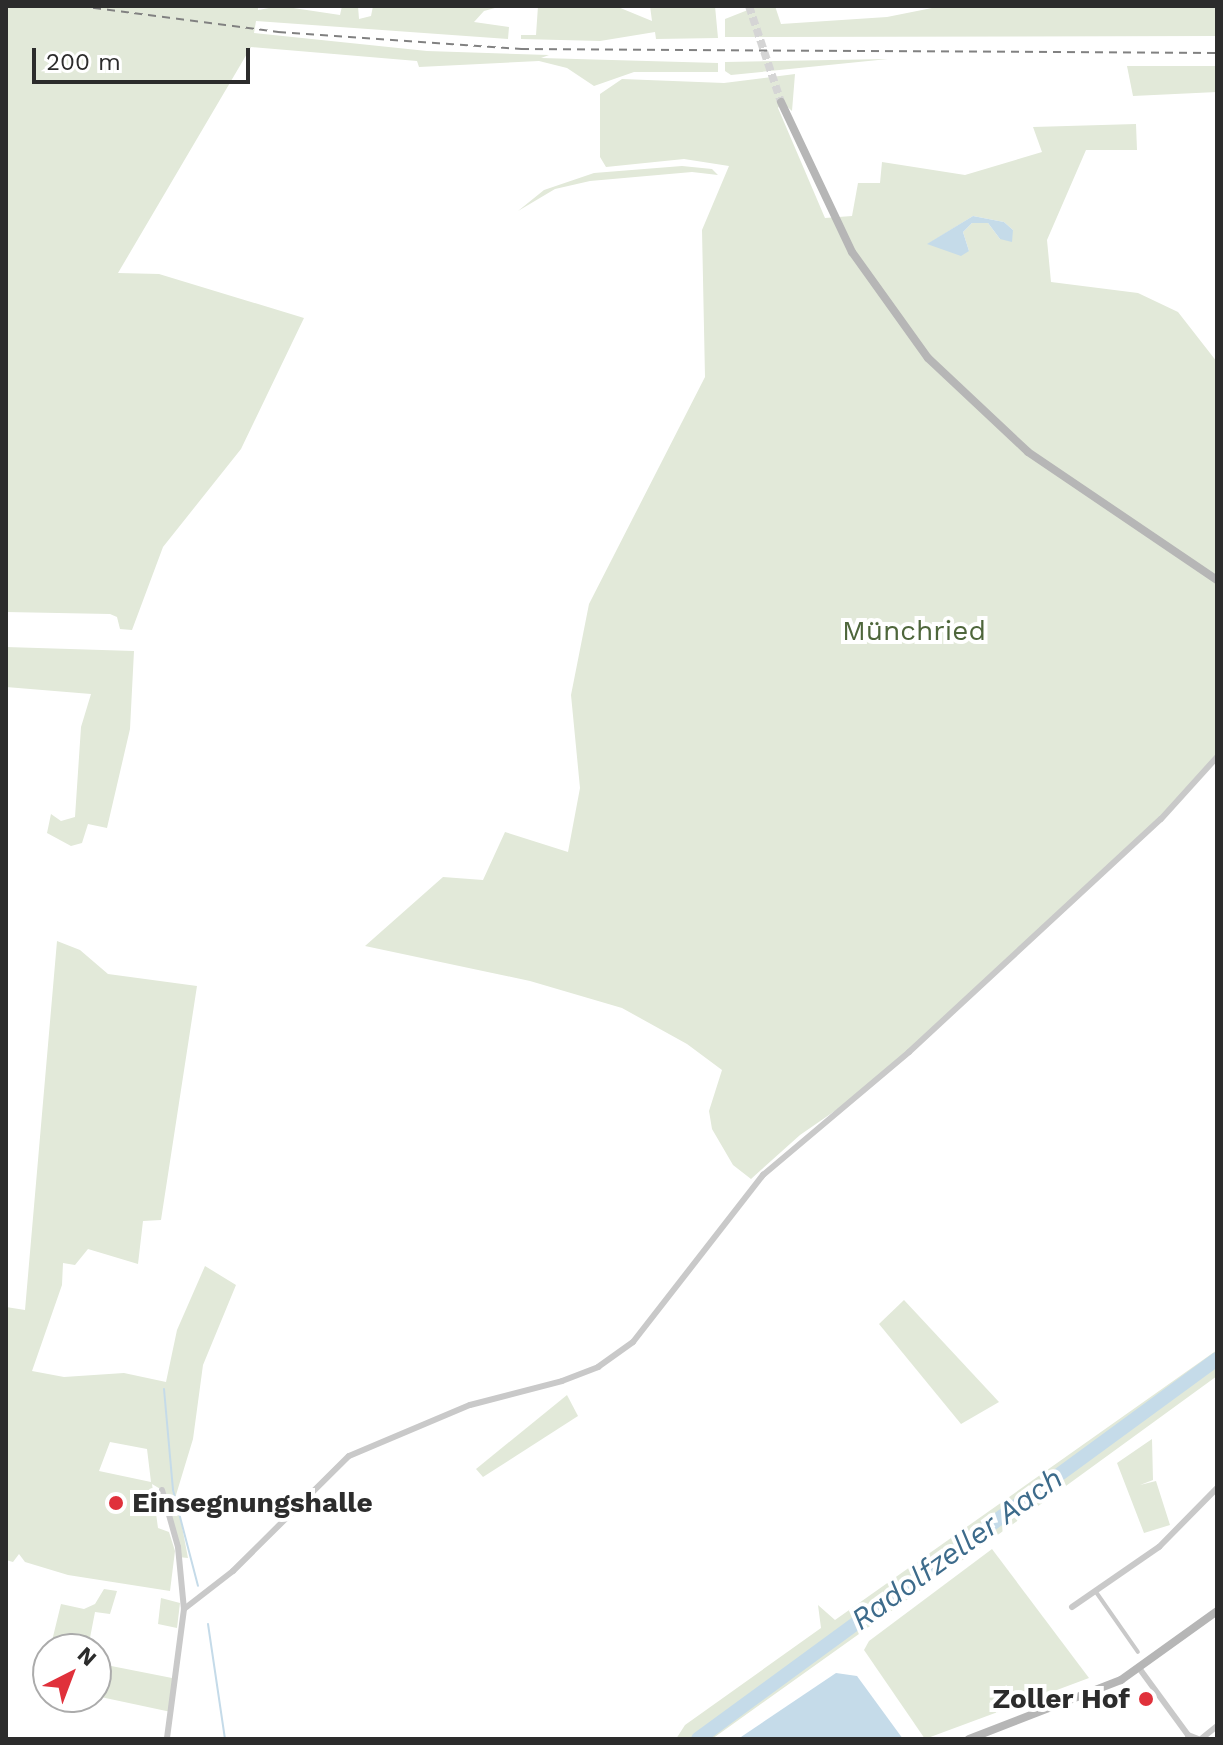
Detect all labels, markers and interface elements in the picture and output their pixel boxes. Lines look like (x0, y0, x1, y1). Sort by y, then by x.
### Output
scale bar (36, 32, 254, 82)
text: 200 m (46, 48, 121, 76)
park label: Münchried (842, 614, 986, 648)
water label: Radolfzeller Aach (844, 1460, 1070, 1638)
place label: Einsegnungshalle (132, 1486, 373, 1520)
marker: Einsegnungshalle (107, 1494, 125, 1512)
north arrow (32, 1633, 112, 1713)
text: N (73, 1642, 101, 1671)
place label: Zoller Hof (992, 1682, 1130, 1716)
marker: Zoller Hof (1137, 1690, 1155, 1708)

